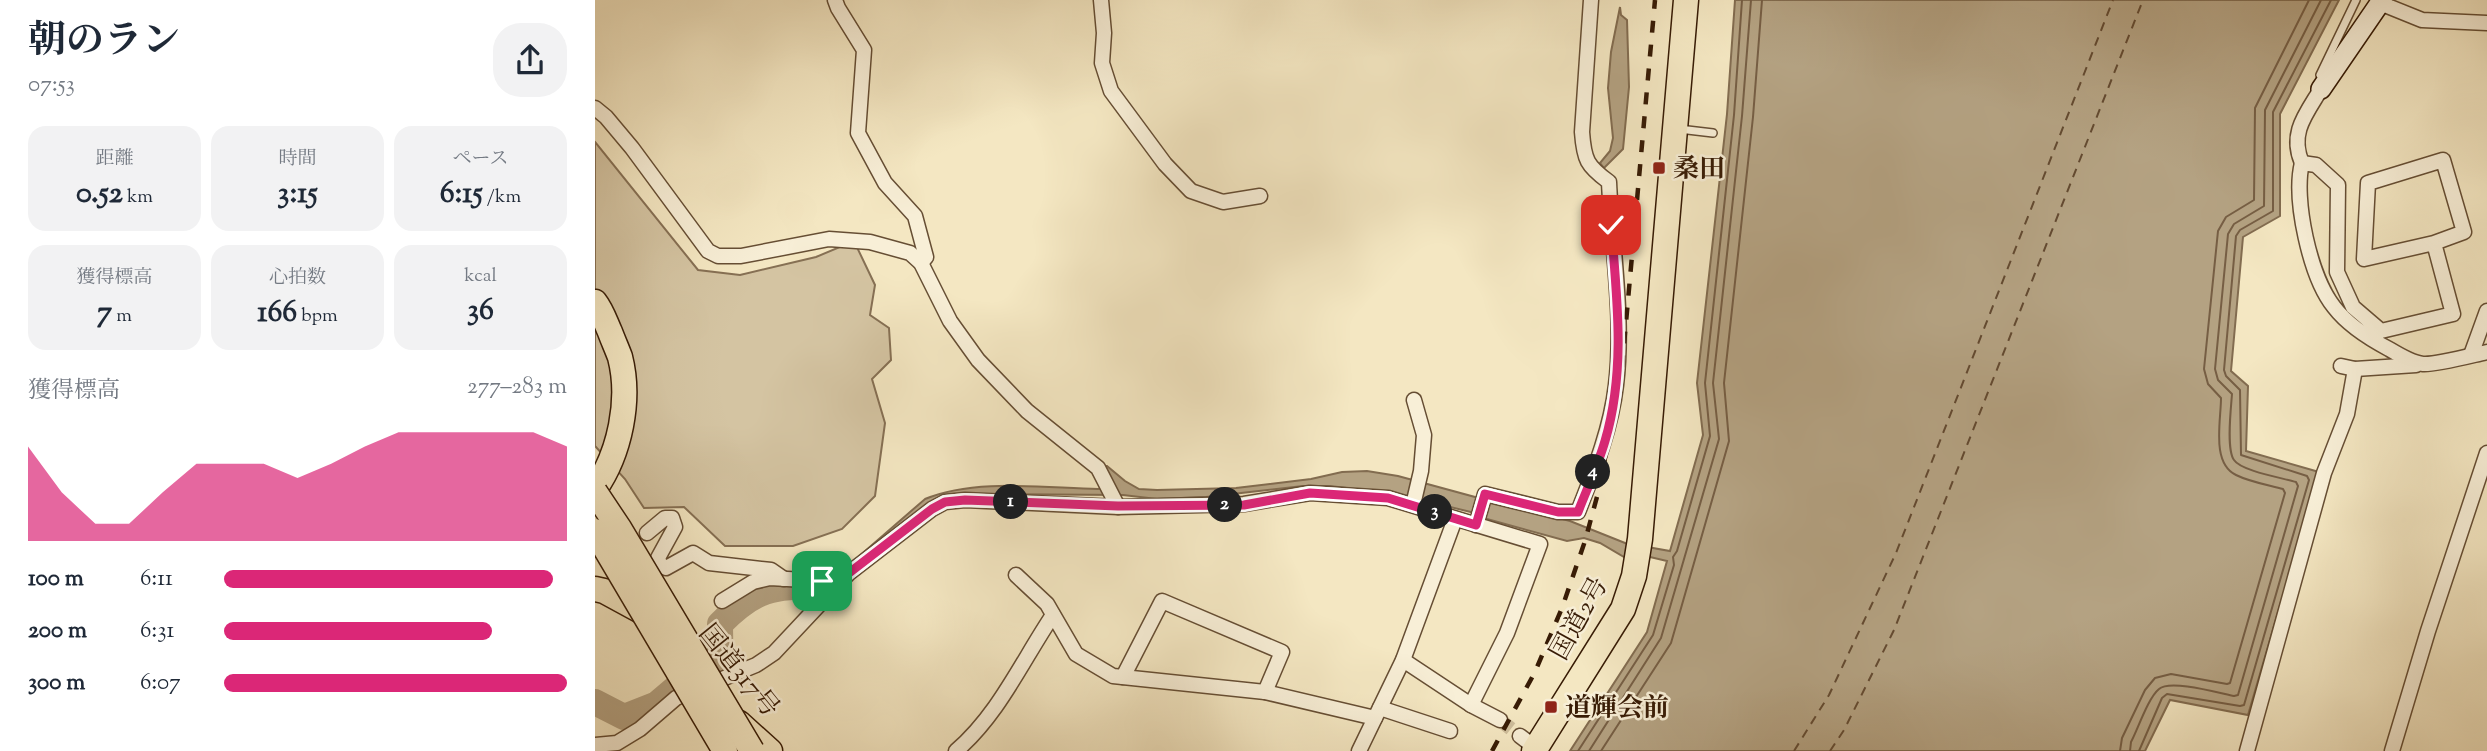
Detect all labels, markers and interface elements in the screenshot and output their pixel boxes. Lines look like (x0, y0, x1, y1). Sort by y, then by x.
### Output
text: 朝のラン (28, 16, 180, 70)
button: share (493, 23, 567, 97)
text: 07:53 (28, 69, 75, 102)
text: 距離 (95, 146, 134, 173)
text: 時間 (278, 146, 317, 173)
text: ペース (452, 146, 509, 173)
place label: 桑田 (1673, 152, 1725, 189)
marker: 桑田 (1651, 160, 1667, 176)
text: 0.52 (76, 173, 123, 216)
text: 3:15 (277, 173, 318, 216)
text: 6:15 (440, 173, 483, 216)
text: km (123, 184, 153, 211)
text: /km (483, 184, 521, 211)
pin (1581, 195, 1641, 255)
icon: check (1592, 206, 1630, 244)
text: kcal (464, 263, 497, 290)
text: 獲得標高 (76, 265, 153, 292)
text: 心拍数 (269, 265, 326, 292)
text: 36 (467, 290, 494, 333)
text: 7 (97, 292, 112, 335)
text: 166 (257, 292, 297, 335)
text: m (112, 303, 132, 330)
text: bpm (297, 303, 338, 330)
text: 277–283 m (467, 371, 567, 404)
text: 獲得標高 (28, 375, 120, 408)
pin: 4 (1576, 454, 1611, 490)
text: 4 (1588, 458, 1597, 485)
pin: 1 (993, 484, 1029, 520)
text: 1 (1007, 488, 1014, 515)
pin: 2 (1207, 488, 1243, 522)
text: 2 (1220, 491, 1229, 518)
pin: 3 (1417, 494, 1453, 530)
text: 3 (1431, 498, 1438, 525)
pin (792, 551, 852, 611)
icon: arrive (803, 562, 841, 600)
text: 100 m (28, 563, 84, 596)
text: 6:11 (140, 563, 173, 596)
street label: 国道2号 (1542, 571, 1618, 668)
text: 200 m (28, 615, 87, 648)
text: 6:31 (140, 615, 174, 648)
street label: 国道317号 (689, 617, 787, 726)
text: 300 m (28, 667, 85, 700)
text: 6:07 (140, 667, 181, 700)
place label: 道輝会前 (1565, 691, 1669, 728)
marker: 道輝会前 (1543, 699, 1559, 715)

